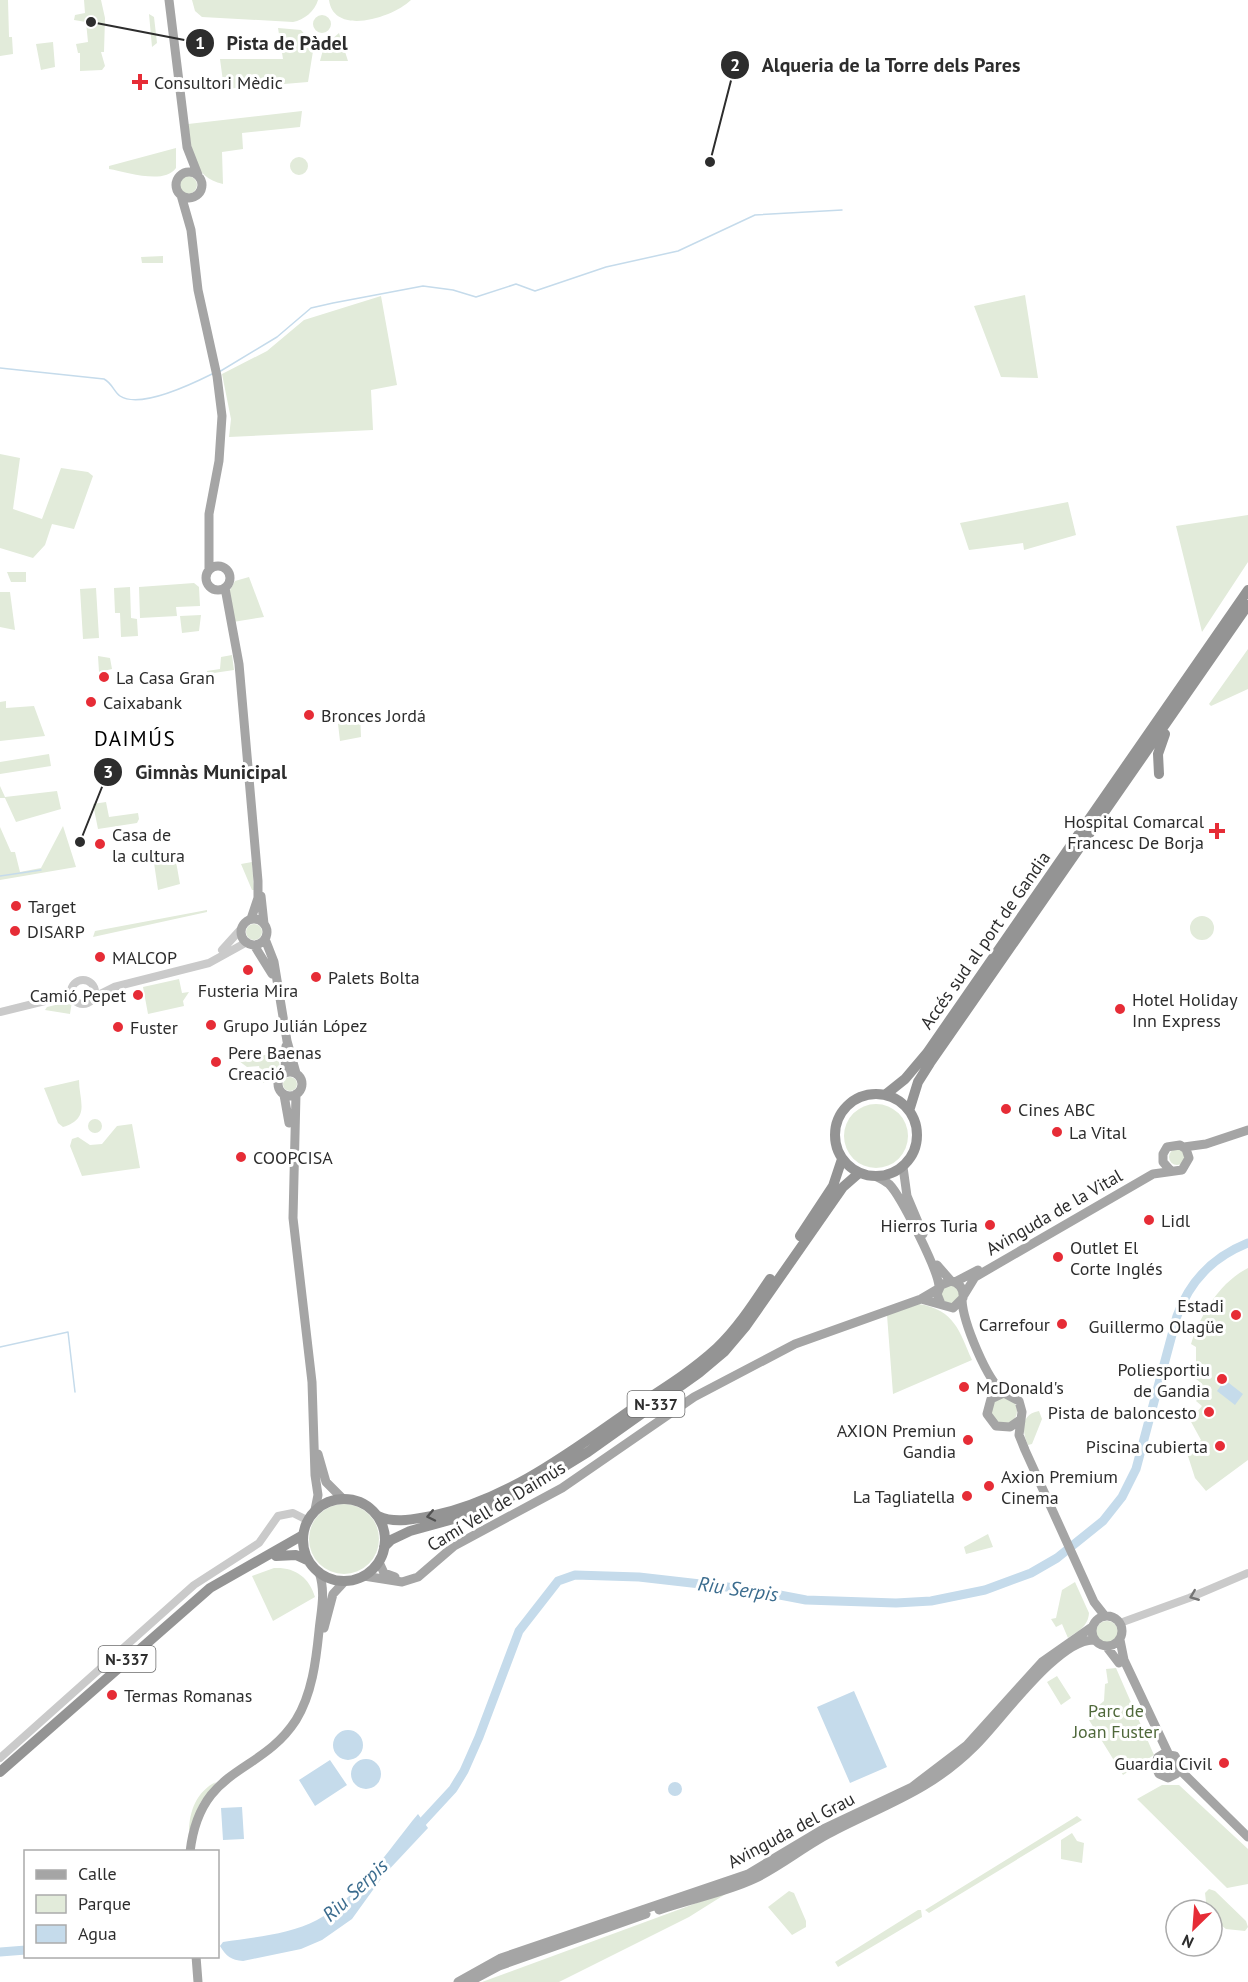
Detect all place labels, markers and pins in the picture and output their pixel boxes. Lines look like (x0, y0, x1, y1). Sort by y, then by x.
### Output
callout: Pista de Pàdel (185, 24, 360, 62)
callout: Alqueria de la Torre dels Pares (720, 46, 1033, 84)
place label: Consultori Mèdic (154, 71, 283, 94)
marker: Consultori Mèdic (131, 73, 149, 91)
place label: La Casa Gran (116, 666, 215, 689)
marker: La Casa Gran (97, 670, 111, 684)
place label: Caixabank (103, 691, 182, 714)
marker: Caixabank (84, 695, 98, 709)
place label: Bronces Jordá (321, 704, 426, 727)
marker: Bronces Jordá (302, 708, 316, 722)
callout: Gimnàs Municipal (93, 753, 298, 791)
place label: Hospital Comarcal Francesc De Borja (1064, 810, 1205, 854)
marker: Hospital Comarcal Francesc De Borja (1208, 822, 1226, 840)
place label: Casa de la cultura (112, 823, 185, 867)
marker: Casa de la cultura (93, 837, 107, 851)
place label: Target (28, 895, 76, 918)
marker: Target (9, 899, 23, 913)
place label: DISARP (27, 920, 85, 943)
marker: DISARP (8, 924, 22, 938)
place label: MALCOP (112, 946, 177, 969)
marker: MALCOP (93, 950, 107, 964)
marker: Fusteria Mira (241, 963, 255, 977)
place label: Palets Bolta (328, 966, 420, 989)
marker: Palets Bolta (309, 970, 323, 984)
place label: Fusteria Mira (198, 979, 298, 1002)
place label: Camió Pepet (30, 984, 126, 1007)
marker: Camió Pepet (131, 988, 145, 1002)
place label: Hotel Holiday Inn Express (1132, 988, 1238, 1032)
marker: Hotel Holiday Inn Express (1113, 1002, 1127, 1016)
place label: Grupo Julián López (223, 1014, 367, 1037)
place label: Fuster (130, 1016, 178, 1039)
marker: Grupo Julián López (204, 1018, 218, 1032)
marker: Fuster (111, 1020, 125, 1034)
place label: Pere Baenas Creació (228, 1041, 322, 1085)
marker: Pere Baenas Creació (209, 1055, 223, 1069)
place label: Cines ABC (1018, 1098, 1095, 1121)
marker: Cines ABC (999, 1102, 1013, 1116)
place label: La Vital (1069, 1121, 1127, 1144)
marker: La Vital (1050, 1125, 1064, 1139)
place label: COOPCISA (253, 1146, 333, 1169)
marker: COOPCISA (234, 1150, 248, 1164)
place label: Lidl (1161, 1209, 1191, 1232)
marker: Lidl (1142, 1213, 1156, 1227)
place label: Hierros Turia (881, 1214, 978, 1237)
marker: Hierros Turia (983, 1218, 997, 1232)
place label: Outlet El Corte Inglés (1070, 1236, 1163, 1280)
marker: Outlet El Corte Inglés (1051, 1250, 1065, 1264)
place label: Estadi Guillermo Olagüe (1089, 1294, 1224, 1338)
marker: Estadi Guillermo Olagüe (1229, 1308, 1243, 1322)
place label: Carrefour (979, 1313, 1050, 1336)
marker: Carrefour (1055, 1317, 1069, 1331)
place label: Poliesportiu de Gandia (1117, 1358, 1210, 1402)
marker: Poliesportiu de Gandia (1215, 1372, 1229, 1386)
place label: McDonald's (976, 1376, 1064, 1399)
marker: McDonald's (957, 1380, 971, 1394)
place label: Pista de baloncesto (1048, 1401, 1197, 1424)
marker: Pista de baloncesto (1202, 1405, 1216, 1419)
place label: AXION Premiun Gandia (837, 1419, 956, 1463)
marker: AXION Premiun Gandia (961, 1433, 975, 1447)
place label: Piscina cubierta (1086, 1435, 1208, 1458)
marker: Piscina cubierta (1213, 1439, 1227, 1453)
place label: Axion Premium Cinema (1001, 1465, 1118, 1509)
marker: Axion Premium Cinema (982, 1479, 996, 1493)
place label: La Tagliatella (853, 1485, 955, 1508)
marker: La Tagliatella (960, 1489, 974, 1503)
place label: Termas Romanas (124, 1684, 252, 1707)
marker: Termas Romanas (105, 1688, 119, 1702)
place label: Guardia Civil (1114, 1752, 1213, 1775)
marker: Guardia Civil (1217, 1756, 1231, 1770)

